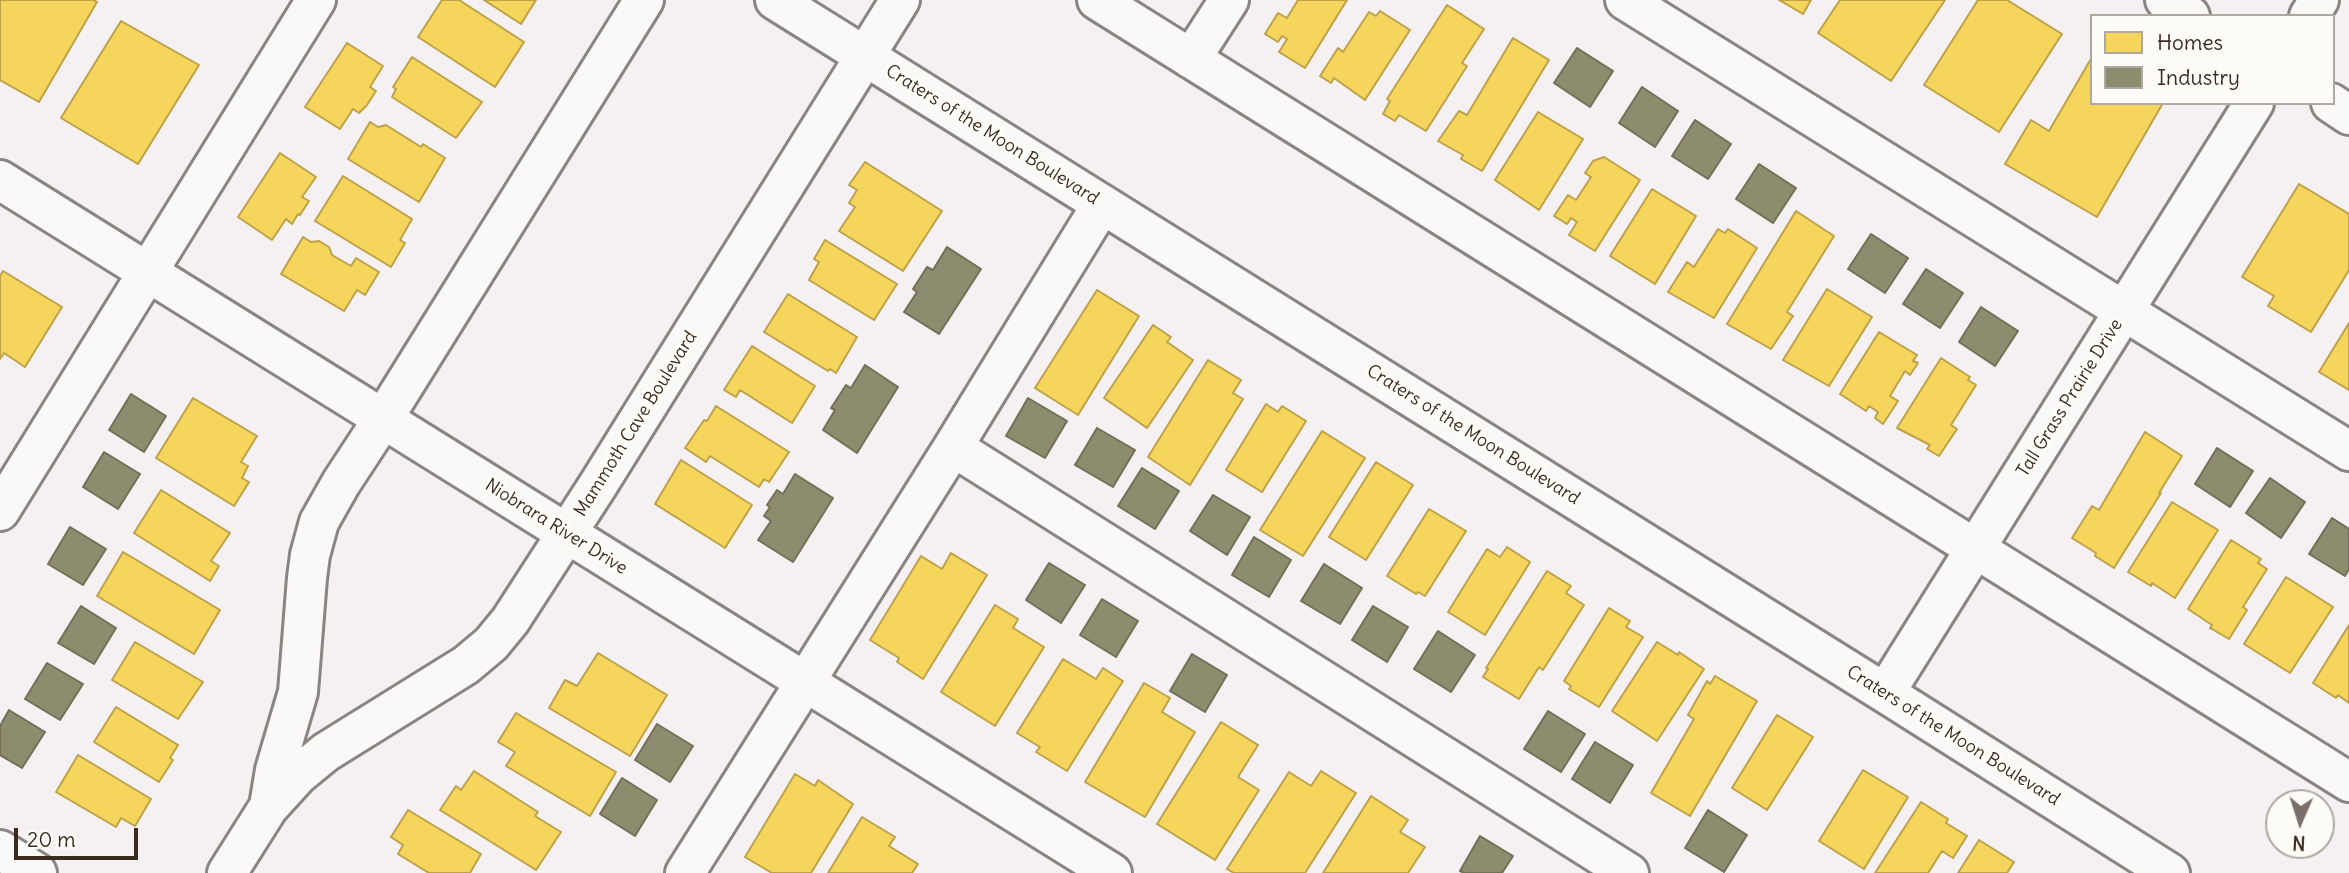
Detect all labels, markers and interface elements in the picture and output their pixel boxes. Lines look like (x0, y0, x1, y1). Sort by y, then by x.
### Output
legend (2090, 14, 2335, 105)
text: Homes (2157, 29, 2223, 56)
street label: Craters of the Moon Boulevard (881, 60, 1103, 210)
text: Industry (2157, 64, 2240, 91)
street label: Tall Grass Prairie Drive (2013, 315, 2127, 481)
street label: Mammoth Cave Boulevard (570, 327, 702, 521)
street label: Craters of the Moon Boulevard (1362, 360, 1584, 510)
street label: Niobrara River Drive (481, 474, 631, 580)
street label: Craters of the Moon Boulevard (1842, 661, 2064, 811)
north arrow (2265, 789, 2335, 859)
scale bar (18, 814, 142, 858)
text: 20 m (27, 826, 76, 853)
text: N (2292, 831, 2306, 855)

